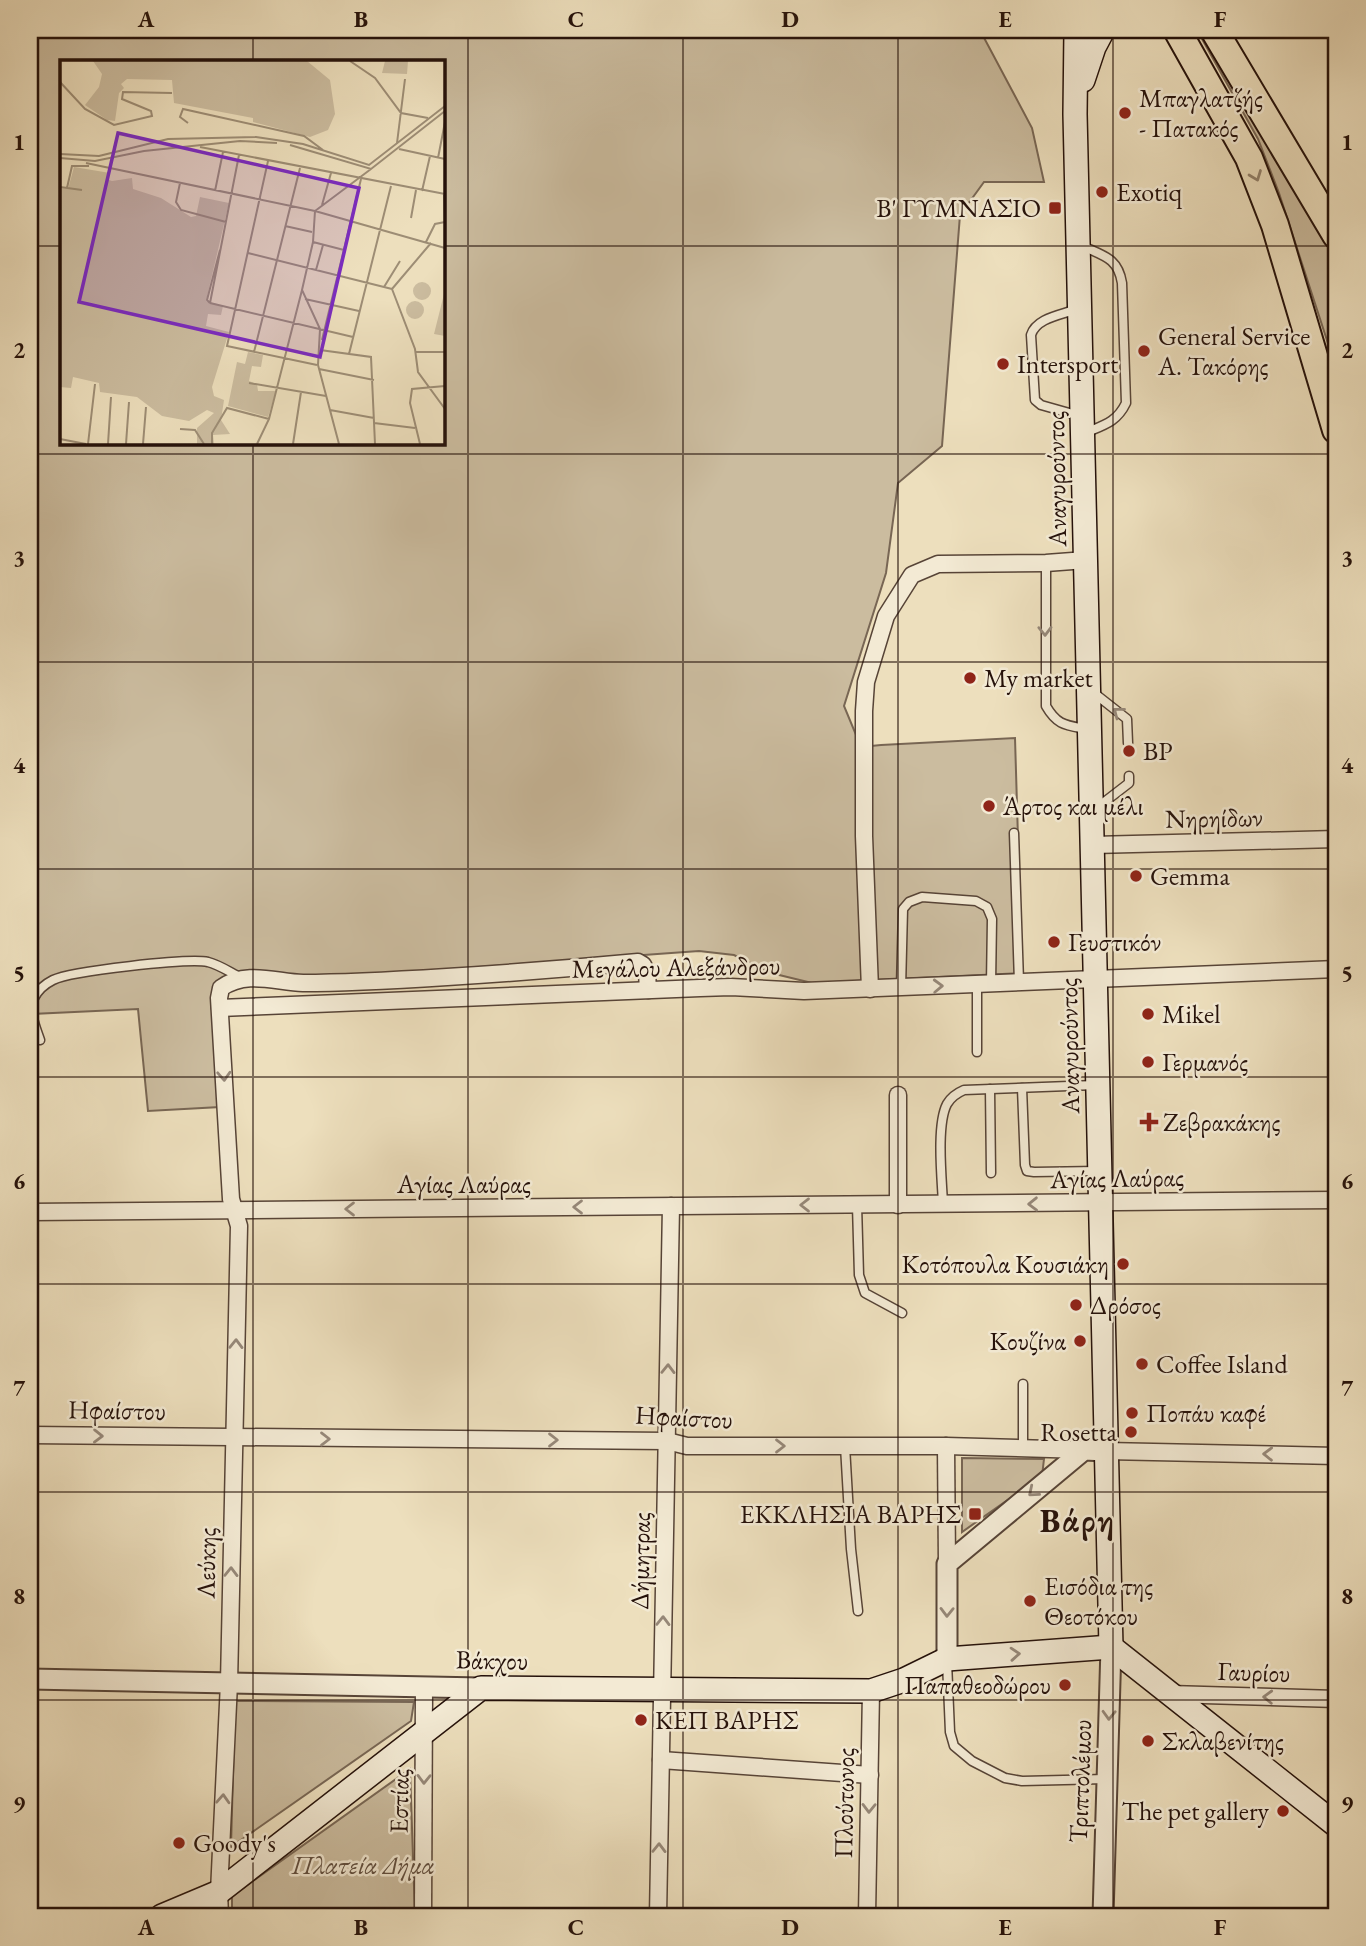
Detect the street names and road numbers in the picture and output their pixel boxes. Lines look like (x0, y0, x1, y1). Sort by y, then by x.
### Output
street label: Αναγυρούντος (1038, 411, 1074, 548)
street label: Νηρηίδων (1165, 800, 1263, 836)
street label: Μεγάλου Αλεξάνδρου (571, 948, 781, 986)
street label: Αναγυρούντος (1051, 978, 1087, 1115)
street label: Αγίας Λαύρας (1049, 1160, 1184, 1196)
street label: Αγίας Λαύρας (396, 1167, 531, 1201)
street label: Ηφαίστου (68, 1392, 166, 1428)
street label: Ηφαίστου (634, 1397, 734, 1437)
street label: Δήμητρας (622, 1512, 658, 1610)
street label: Λεύκης (188, 1527, 224, 1600)
street label: Βάκχου (456, 1642, 528, 1678)
street label: Γαυρίου (1217, 1654, 1291, 1690)
street label: Τριπτολέμου (1061, 1719, 1099, 1843)
street label: Πλούτωνος (826, 1747, 862, 1859)
street label: Εστίας (381, 1768, 417, 1834)

